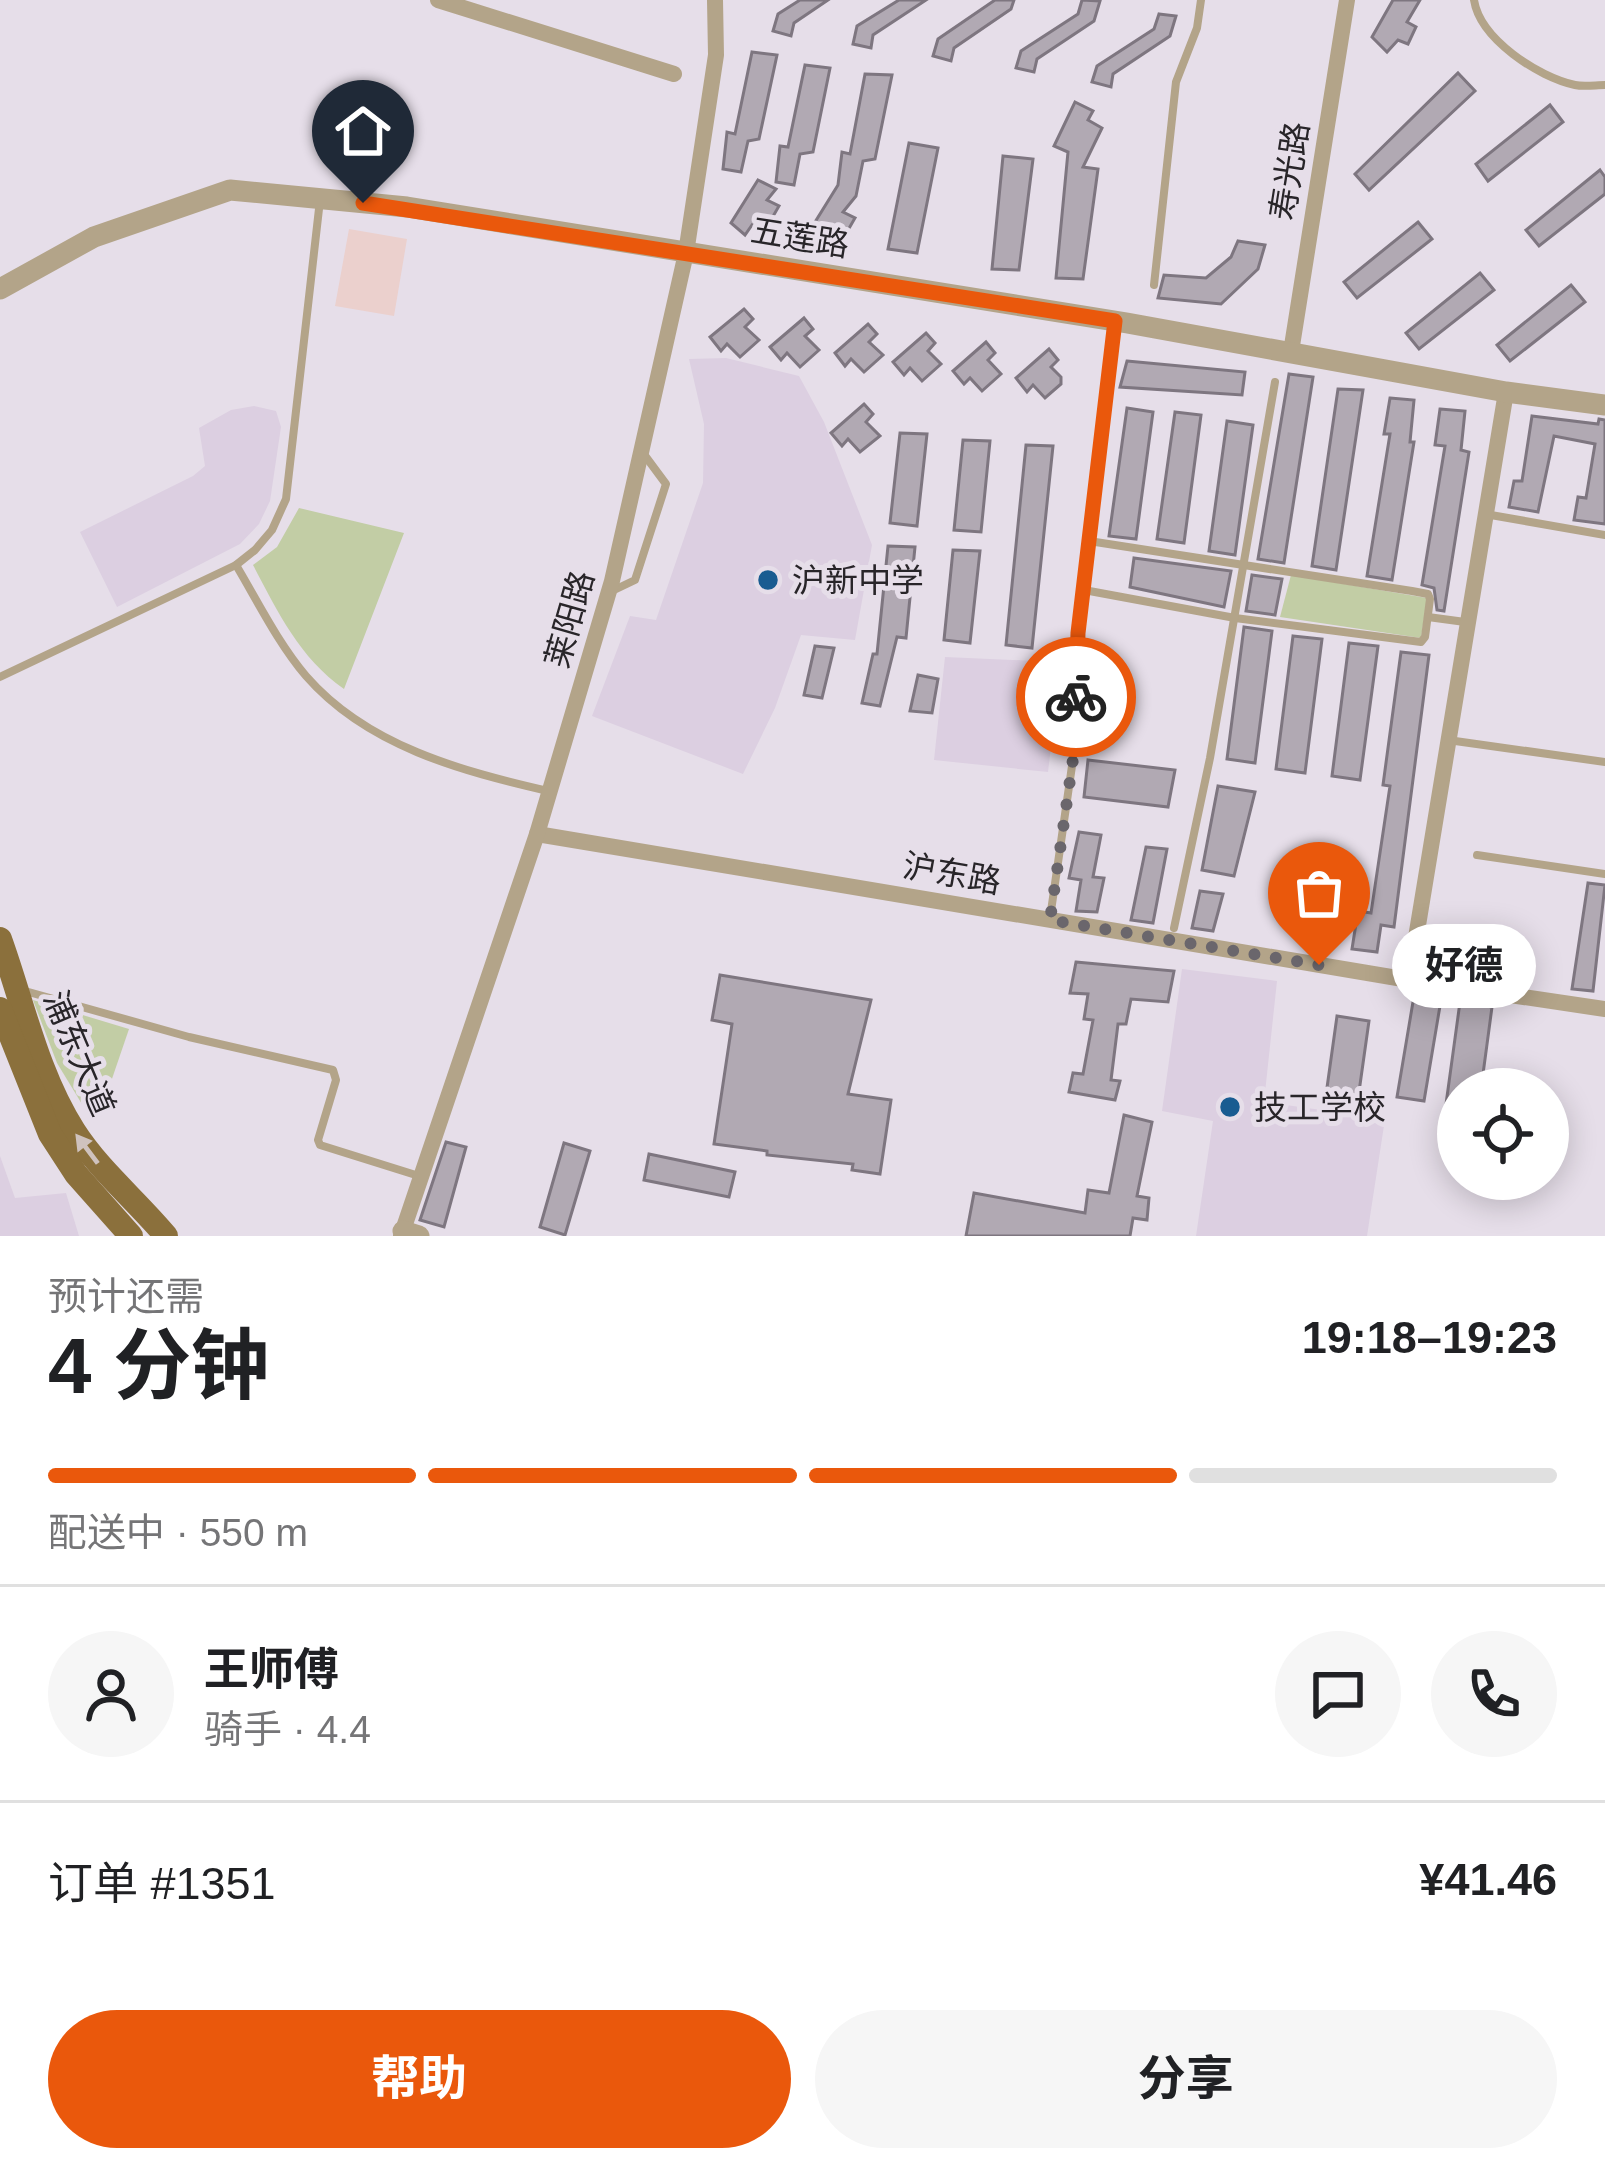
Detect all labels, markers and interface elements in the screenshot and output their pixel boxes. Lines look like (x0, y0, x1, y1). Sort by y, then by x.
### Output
pin (312, 80, 414, 203)
icon: home (330, 98, 396, 164)
street label: 寿光路 (1263, 119, 1316, 223)
street label: 五莲路 (748, 211, 852, 264)
place label: 沪新中学 (792, 562, 924, 599)
street label: 莱阳路 (538, 566, 601, 672)
marker: 沪新中学 (755, 567, 781, 593)
courier (1016, 637, 1136, 757)
icon: bike (1043, 664, 1109, 730)
pin (1268, 842, 1370, 965)
street label: 沪东路 (900, 847, 1004, 900)
icon: bag (1286, 860, 1352, 926)
callout: 好德 (1391, 923, 1535, 1007)
text: 好德 (1425, 944, 1503, 987)
street label: 浦东大道 (37, 985, 122, 1121)
map controls (1437, 1068, 1569, 1200)
button: locate (1437, 1068, 1569, 1200)
place label: 技工学校 (1254, 1089, 1386, 1126)
marker: 技工学校 (1217, 1094, 1243, 1120)
one-way arrow (76, 1133, 100, 1165)
text: 预计还需 (48, 1275, 204, 1318)
text: 19:18–19:23 (1302, 1312, 1557, 1363)
text: 4 分钟 (48, 1322, 269, 1410)
text: 配送中 · 550 m (48, 1511, 308, 1554)
button: person (48, 1631, 174, 1757)
button: chat (1275, 1631, 1401, 1757)
button: phone (1431, 1631, 1557, 1757)
text: 王师傅 (204, 1644, 339, 1695)
text: 骑手 · 4.4 (204, 1708, 371, 1751)
text: ¥41.46 (1419, 1854, 1557, 1905)
text: 订单 #1351 (48, 1858, 276, 1909)
button: 帮助 (48, 2010, 791, 2148)
button: 分享 (815, 2010, 1557, 2148)

